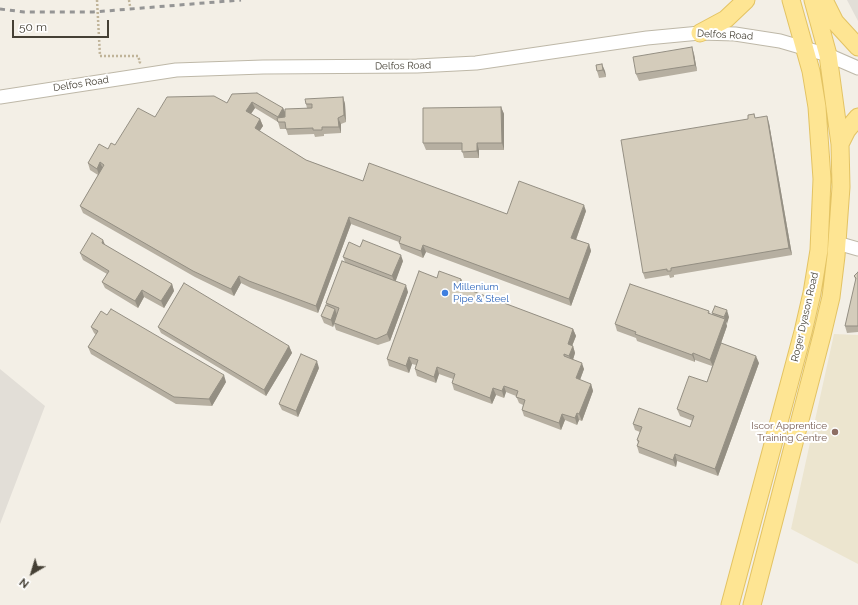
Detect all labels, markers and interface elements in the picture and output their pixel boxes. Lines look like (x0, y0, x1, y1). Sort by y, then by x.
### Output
scale bar (14, 12, 111, 38)
text: 50 m (19, 20, 47, 34)
street label: Delfos Road (697, 28, 753, 42)
street label: Delfos Road (375, 60, 431, 72)
street label: Delfos Road (52, 74, 110, 94)
street label: Roger Dyason Road (789, 271, 821, 363)
place label: Millenium Pipe & Steel (453, 281, 509, 304)
marker: Millenium Pipe & Steel (440, 288, 450, 298)
place label: Iscor Apprentice Training Centre (751, 420, 827, 444)
marker: Iscor Apprentice Training Centre (830, 427, 840, 437)
north arrow (12, 553, 52, 593)
text: N (17, 575, 32, 591)

